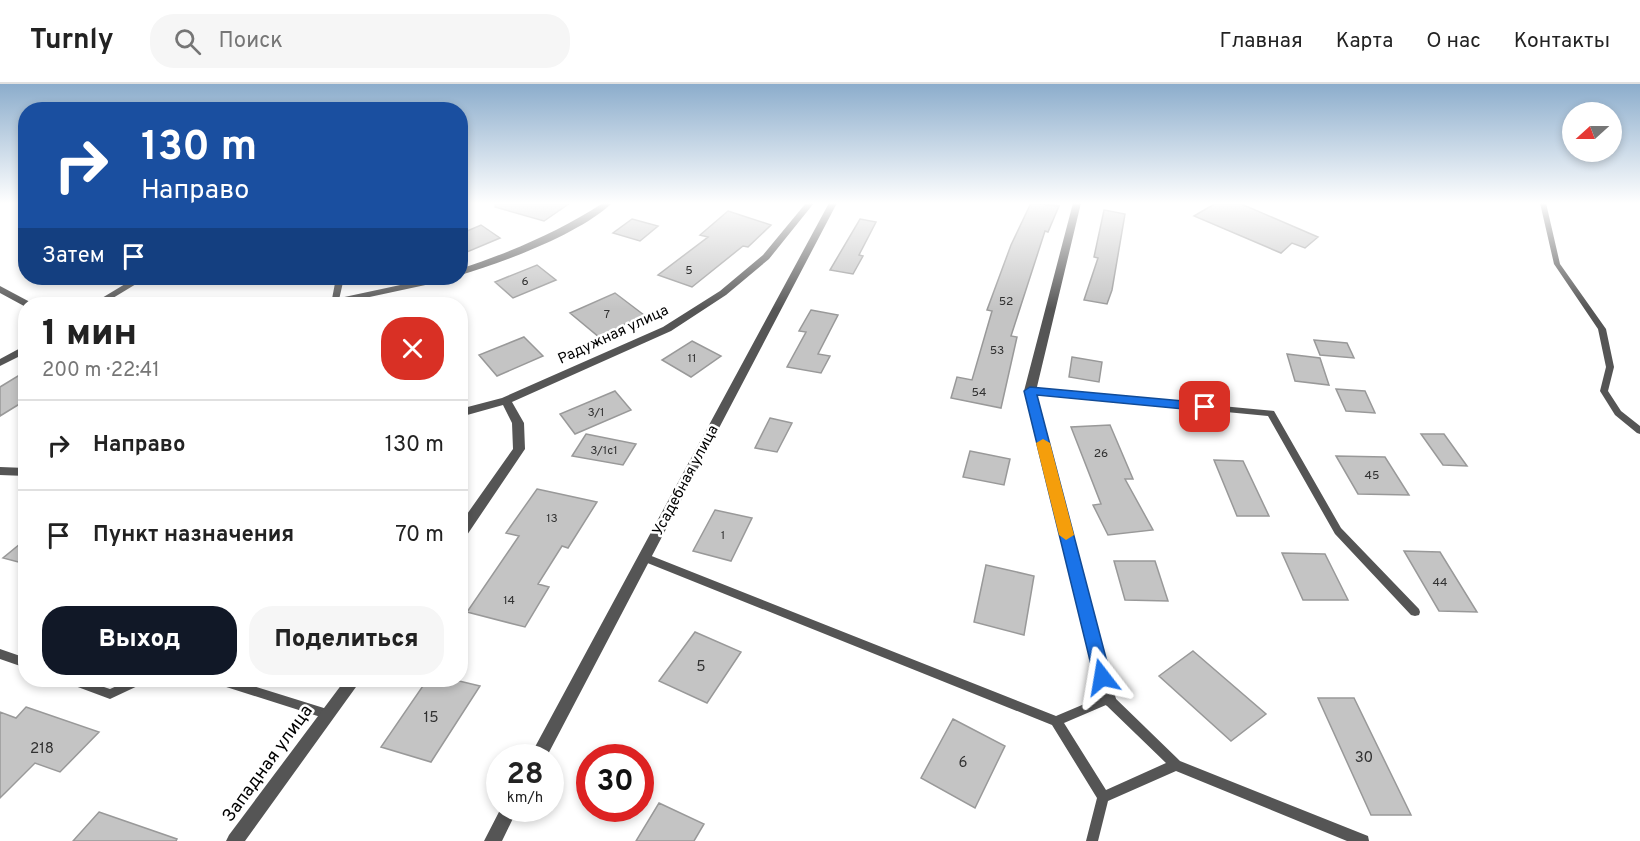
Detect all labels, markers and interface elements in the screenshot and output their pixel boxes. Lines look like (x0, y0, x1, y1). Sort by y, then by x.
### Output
search box (150, 14, 570, 68)
text: Turnly (30, 23, 114, 59)
icon: search (171, 25, 204, 58)
text: Поиск (219, 28, 283, 55)
text: Главная (1219, 28, 1303, 55)
text: Карта (1336, 28, 1393, 55)
text: О нас (1426, 28, 1481, 55)
text: Контакты (1514, 28, 1610, 55)
north arrow (1562, 102, 1622, 162)
map controls (1562, 102, 1622, 162)
text: 130 m (141, 122, 257, 175)
icon: right (42, 126, 120, 204)
text: Направо (141, 174, 249, 208)
icon: arrive (117, 240, 150, 273)
text: Затем (42, 243, 105, 270)
house number: 5 (685, 263, 693, 279)
house number: 6 (521, 274, 529, 290)
house number: 52 (999, 294, 1013, 310)
street label: Радужная улица (555, 301, 672, 369)
house number: 7 (604, 307, 610, 323)
text: 1 мин (42, 312, 137, 358)
button: close (381, 317, 444, 380)
house number: 53 (990, 343, 1004, 359)
house number: 11 (688, 351, 696, 367)
text: 200 m · 22:41 (42, 358, 160, 384)
pin (1179, 381, 1230, 432)
house number: 54 (971, 385, 987, 401)
icon: arrive (1188, 390, 1221, 423)
house number: 3/1 (587, 405, 605, 421)
street label: Усадебная улица (649, 422, 724, 539)
icon: right (42, 429, 75, 462)
text: Направо (93, 432, 185, 459)
text: 130 m (385, 432, 444, 459)
house number: 3/1с1 (590, 443, 618, 459)
house number: 26 (1094, 446, 1108, 462)
house number: 45 (1365, 468, 1379, 484)
house number: 13 (546, 511, 558, 527)
icon: arrive (42, 519, 75, 552)
text: Пункт назначения (93, 522, 294, 549)
text: 70 m (395, 522, 444, 549)
house number: 1 (721, 528, 725, 544)
house number: 44 (1433, 575, 1447, 591)
house number: 14 (503, 593, 515, 609)
button: Выход (42, 606, 237, 675)
button: Поделиться (249, 606, 444, 675)
position arrow (1070, 645, 1134, 709)
house number: 5 (696, 658, 706, 677)
street label: Западная улица (218, 701, 319, 827)
house number: 15 (424, 709, 438, 728)
house number: 218 (30, 740, 54, 759)
speed limit sign: 30 (576, 744, 654, 822)
house number: 30 (1355, 749, 1373, 768)
house number: 6 (959, 754, 968, 773)
text: 28 (506, 757, 544, 794)
text: km/h (507, 789, 543, 808)

